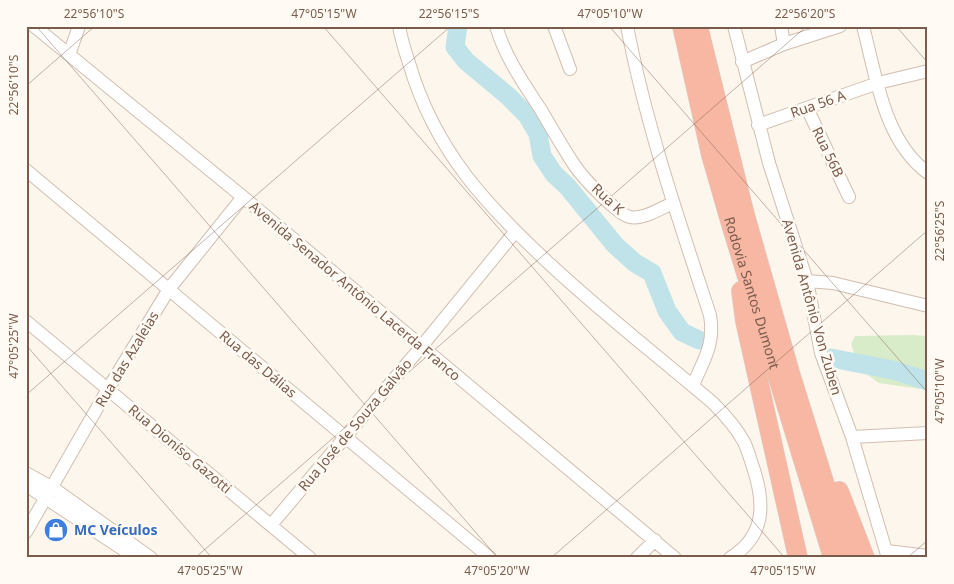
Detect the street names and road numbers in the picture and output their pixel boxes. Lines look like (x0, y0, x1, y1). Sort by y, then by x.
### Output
street label: Rua 56 A (788, 85, 848, 122)
street label: Rua 56B (808, 123, 849, 180)
street label: Rua K (588, 179, 629, 219)
street label: Avenida Senador Antônio Lacerda Franco (246, 196, 465, 385)
street label: Rodovia Santos Dumont (720, 214, 785, 371)
street label: Avenida Antônio Von Zuben (778, 217, 847, 397)
street label: Rua das Azaleias (90, 307, 163, 410)
street label: Rua das Dálias (216, 326, 301, 402)
street label: Rua José de Souza Galvão (294, 354, 416, 495)
street label: Rua Dioníso Gazotti (125, 400, 236, 497)

